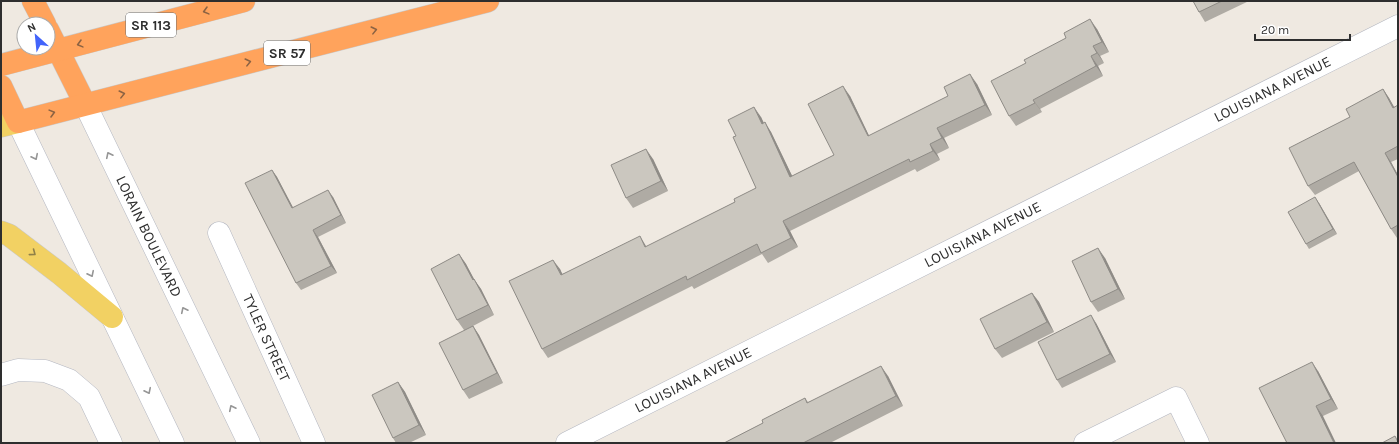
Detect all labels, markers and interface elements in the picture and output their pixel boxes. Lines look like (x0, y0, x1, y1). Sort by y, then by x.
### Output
one-way arrow (203, 6, 210, 15)
road number: SR 113 (126, 13, 176, 37)
north arrow (16, 16, 56, 56)
scale bar (1255, 16, 1350, 42)
text: N (25, 20, 38, 35)
text: 20 m (1261, 23, 1289, 37)
one-way arrow (371, 26, 378, 35)
one-way arrow (77, 39, 84, 48)
road number: SR 57 (264, 41, 310, 65)
street label: LOUISIANA AVENUE (1211, 52, 1334, 126)
one-way arrow (245, 59, 252, 67)
one-way arrow (119, 91, 126, 99)
one-way arrow (48, 109, 55, 118)
one-way arrow (106, 151, 114, 159)
one-way arrow (30, 153, 38, 160)
street label: LORAIN BOULEVARD (112, 173, 186, 300)
street label: LOUISIANA AVENUE (921, 198, 1044, 271)
one-way arrow (29, 249, 36, 256)
one-way arrow (87, 270, 94, 277)
street label: TYLER STREET (239, 291, 294, 385)
one-way arrow (181, 306, 189, 314)
street label: LOUISIANA AVENUE (631, 343, 755, 417)
one-way arrow (143, 387, 151, 395)
one-way arrow (229, 405, 237, 412)

